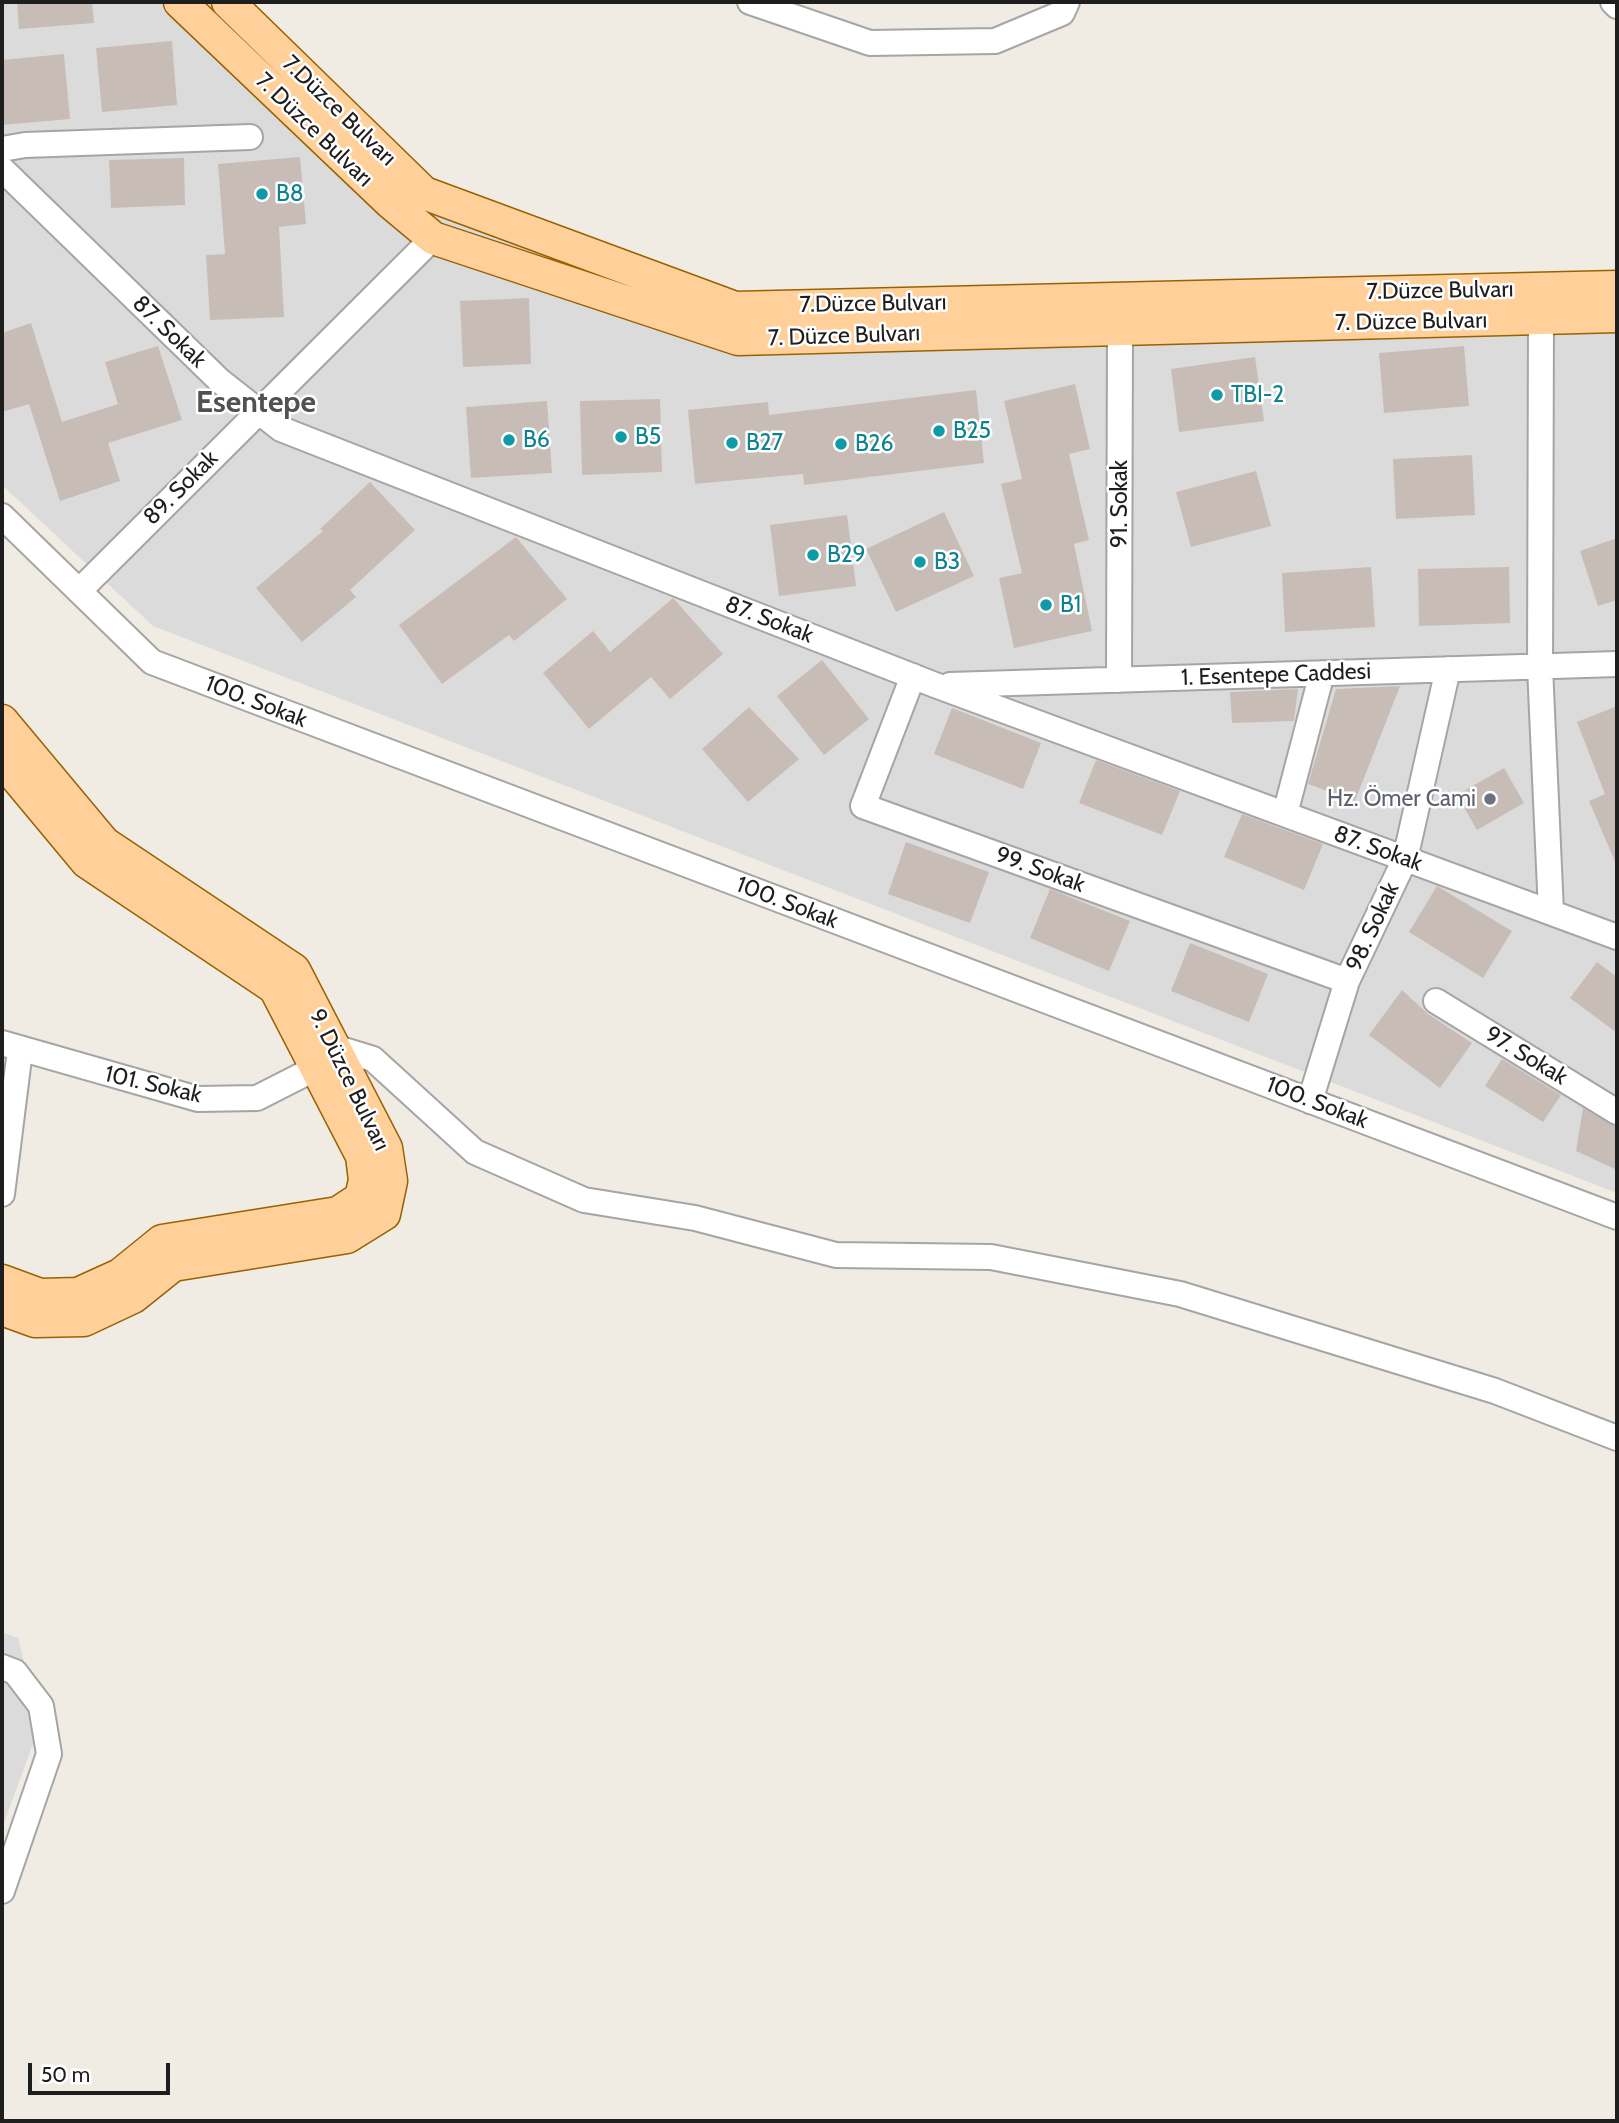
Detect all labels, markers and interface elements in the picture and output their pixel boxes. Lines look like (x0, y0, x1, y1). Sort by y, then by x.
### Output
street label: 7.Düzce Bulvarı (276, 50, 402, 172)
street label: 7. Düzce Bulvarı (250, 67, 378, 193)
place label: B8 (276, 180, 304, 208)
marker: B8 (254, 186, 270, 202)
street label: 7.Düzce Bulvarı (1366, 276, 1514, 306)
street label: 7.Düzce Bulvarı (799, 289, 947, 319)
street label: 87. Sokak (126, 290, 212, 374)
street label: 7. Düzce Bulvarı (1335, 307, 1487, 337)
street label: 7. Düzce Bulvarı (767, 320, 921, 352)
place label: TBI-2 (1231, 381, 1284, 409)
district label: Esentepe (196, 385, 316, 421)
marker: TBI-2 (1209, 387, 1225, 403)
place label: B25 (953, 417, 991, 445)
place label: B5 (635, 423, 661, 451)
marker: B25 (931, 423, 947, 439)
place label: B6 (523, 426, 550, 454)
marker: B5 (613, 429, 629, 445)
place label: B27 (746, 429, 783, 457)
place label: B26 (855, 430, 894, 458)
marker: B6 (501, 432, 517, 448)
marker: B27 (724, 435, 740, 451)
marker: B26 (833, 436, 849, 452)
street label: 89. Sokak (138, 445, 224, 531)
street label: 91. Sokak (1106, 460, 1134, 548)
place label: B29 (827, 541, 866, 569)
marker: B29 (805, 547, 821, 563)
place label: B3 (934, 548, 960, 576)
marker: B3 (912, 554, 928, 570)
street label: 87. Sokak (721, 591, 817, 649)
place label: B1 (1060, 591, 1081, 619)
marker: B1 (1038, 597, 1054, 613)
street label: 1. Esentepe Caddesi (1180, 658, 1372, 692)
street label: 100. Sokak (201, 670, 311, 734)
place label: Hz. Ömer Cami (1327, 785, 1476, 813)
marker: Hz. Ömer Cami (1482, 791, 1498, 807)
street label: 87. Sokak (1330, 820, 1426, 878)
street label: 99. Sokak (991, 841, 1089, 899)
street label: 100. Sokak (732, 871, 842, 935)
street label: 98. Sokak (1341, 878, 1405, 976)
street label: 9. Düzce Bulvarı (303, 1005, 395, 1155)
street label: 97. Sokak (1480, 1021, 1572, 1091)
street label: 101. Sokak (102, 1060, 204, 1110)
street label: 100. Sokak (1262, 1071, 1372, 1135)
scale bar (32, 2050, 173, 2094)
text: 50 m (41, 2062, 90, 2087)

